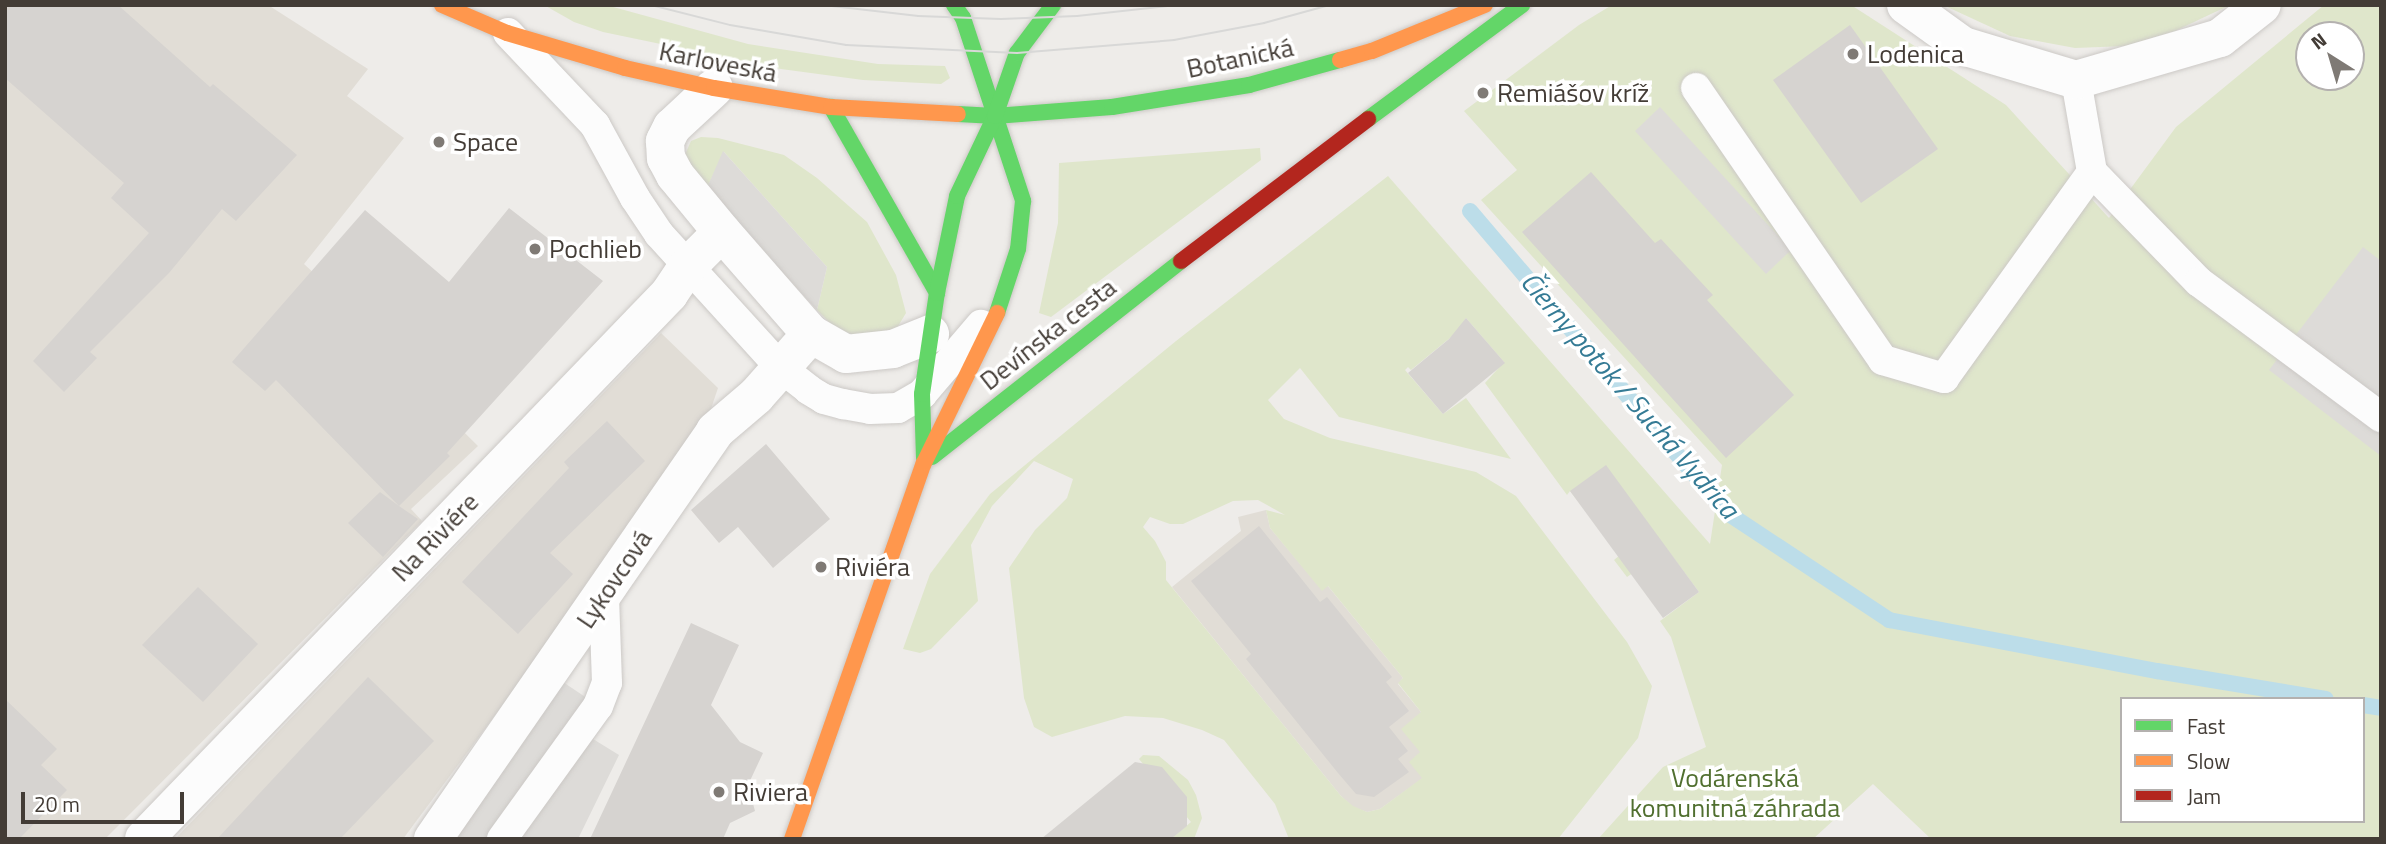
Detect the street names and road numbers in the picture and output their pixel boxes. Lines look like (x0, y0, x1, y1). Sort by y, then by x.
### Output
street label: Botanická (1184, 31, 1296, 85)
street label: Karloveská (657, 35, 779, 89)
street label: Devínska cesta (974, 271, 1122, 397)
street label: Na Riviére (385, 486, 485, 588)
street label: Lykovcová (570, 524, 658, 634)

